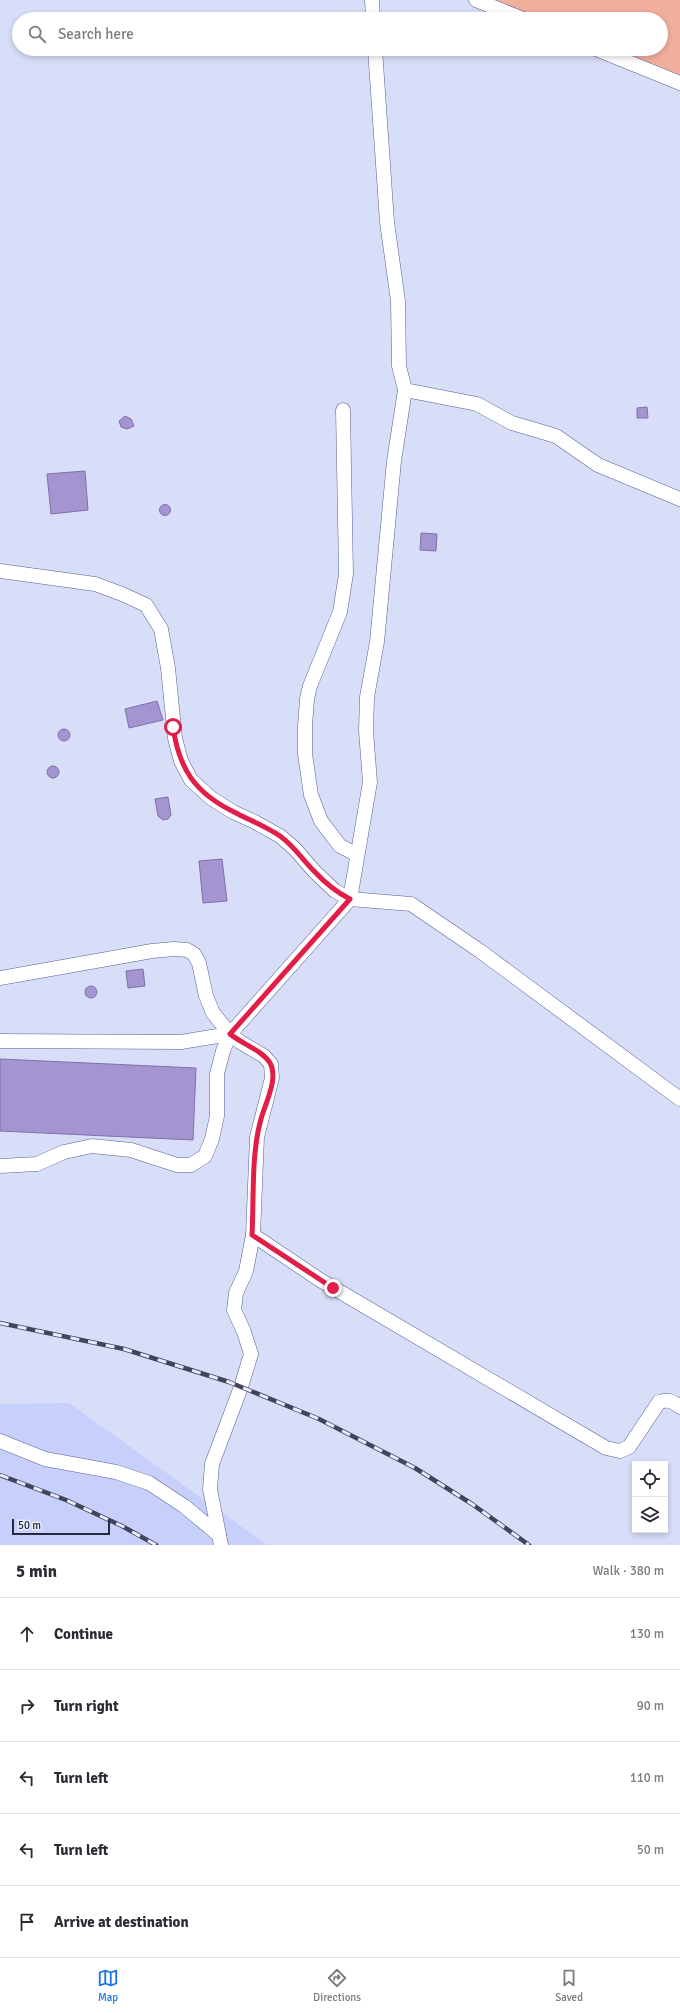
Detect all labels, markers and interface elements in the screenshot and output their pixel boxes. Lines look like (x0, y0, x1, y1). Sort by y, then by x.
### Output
search box (12, 12, 668, 56)
icon: search (26, 23, 48, 45)
text: Search here (58, 25, 134, 43)
route start (164, 718, 182, 736)
route end (324, 1279, 342, 1297)
map controls (632, 1461, 668, 1533)
button: locate (632, 1461, 668, 1497)
button: layers (632, 1497, 668, 1533)
scale bar (12, 1517, 110, 1536)
text: 50 m (18, 1519, 41, 1532)
text: 5 min (16, 1561, 57, 1582)
text: Walk · 380 m (593, 1563, 664, 1579)
icon: ahead (16, 1623, 38, 1645)
text: Continue (54, 1625, 113, 1643)
text: 130 m (630, 1626, 664, 1642)
icon: right (16, 1695, 38, 1717)
text: Turn right (54, 1697, 119, 1715)
text: 90 m (637, 1698, 664, 1714)
icon: left (16, 1767, 38, 1789)
text: Turn left (54, 1769, 108, 1787)
text: 110 m (630, 1770, 664, 1786)
icon: left (16, 1839, 38, 1861)
text: Turn left (54, 1841, 108, 1859)
text: 50 m (637, 1842, 664, 1858)
icon: arrive (16, 1911, 38, 1933)
text: Arrive at destination (54, 1913, 189, 1931)
tab: Map (97, 1967, 119, 2004)
tab: Directions (313, 1967, 361, 2004)
tab: Saved (555, 1967, 583, 2004)

